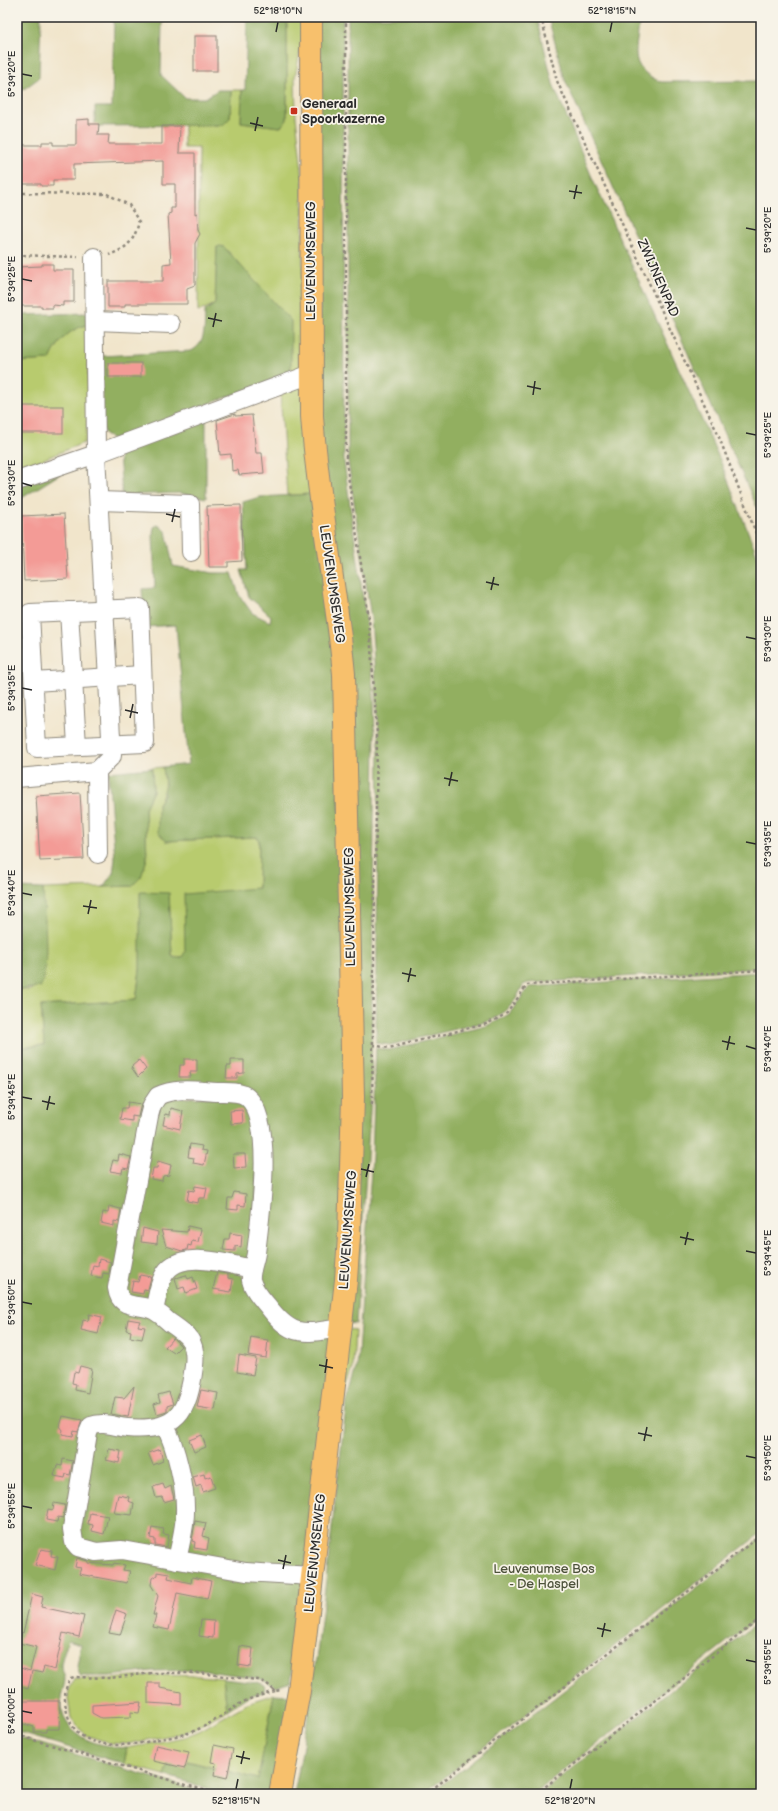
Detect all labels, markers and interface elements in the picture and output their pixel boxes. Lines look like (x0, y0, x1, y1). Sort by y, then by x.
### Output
text: 52°18'10"N (254, 5, 302, 17)
text: 52°18'15"N (588, 5, 636, 17)
text: 5°39'20"E (6, 50, 18, 97)
place label: Generaal Spoorkazerne (302, 96, 385, 127)
marker: Generaal Spoorkazerne (289, 106, 299, 116)
street label: LEUVENUMSEWEG (303, 201, 319, 321)
text: 5°39'20"E (762, 206, 774, 253)
street label: ZWIJNENPAD (633, 236, 682, 319)
text: 5°39'25"E (6, 255, 18, 302)
text: 5°39'25"E (762, 411, 774, 458)
text: 5°39'30"E (6, 459, 18, 506)
street label: LEUVENUMSEWEG (316, 524, 348, 644)
text: 5°39'30"E (762, 615, 774, 662)
text: 5°39'35"E (6, 664, 18, 711)
text: 5°39'35"E (762, 820, 774, 867)
street label: LEUVENUMSEWEG (341, 847, 359, 967)
text: 5°39'40"E (6, 869, 18, 916)
text: 5°39'40"E (762, 1025, 774, 1072)
text: 5°39'45"E (6, 1073, 18, 1120)
street label: LEUVENUMSEWEG (336, 1170, 360, 1290)
text: 5°39'45"E (762, 1229, 774, 1276)
text: 5°39'50"E (6, 1278, 18, 1325)
text: 5°39'50"E (762, 1434, 774, 1481)
text: 5°39'55"E (6, 1483, 18, 1529)
street label: LEUVENUMSEWEG (301, 1493, 329, 1613)
park label: Leuvenumse Bos - De Haspel (493, 1561, 595, 1592)
text: 5°39'55"E (762, 1639, 774, 1685)
text: 5°40'00"E (6, 1687, 18, 1734)
text: 52°18'15"N (212, 1795, 260, 1807)
text: 52°18'20"N (545, 1795, 595, 1807)

